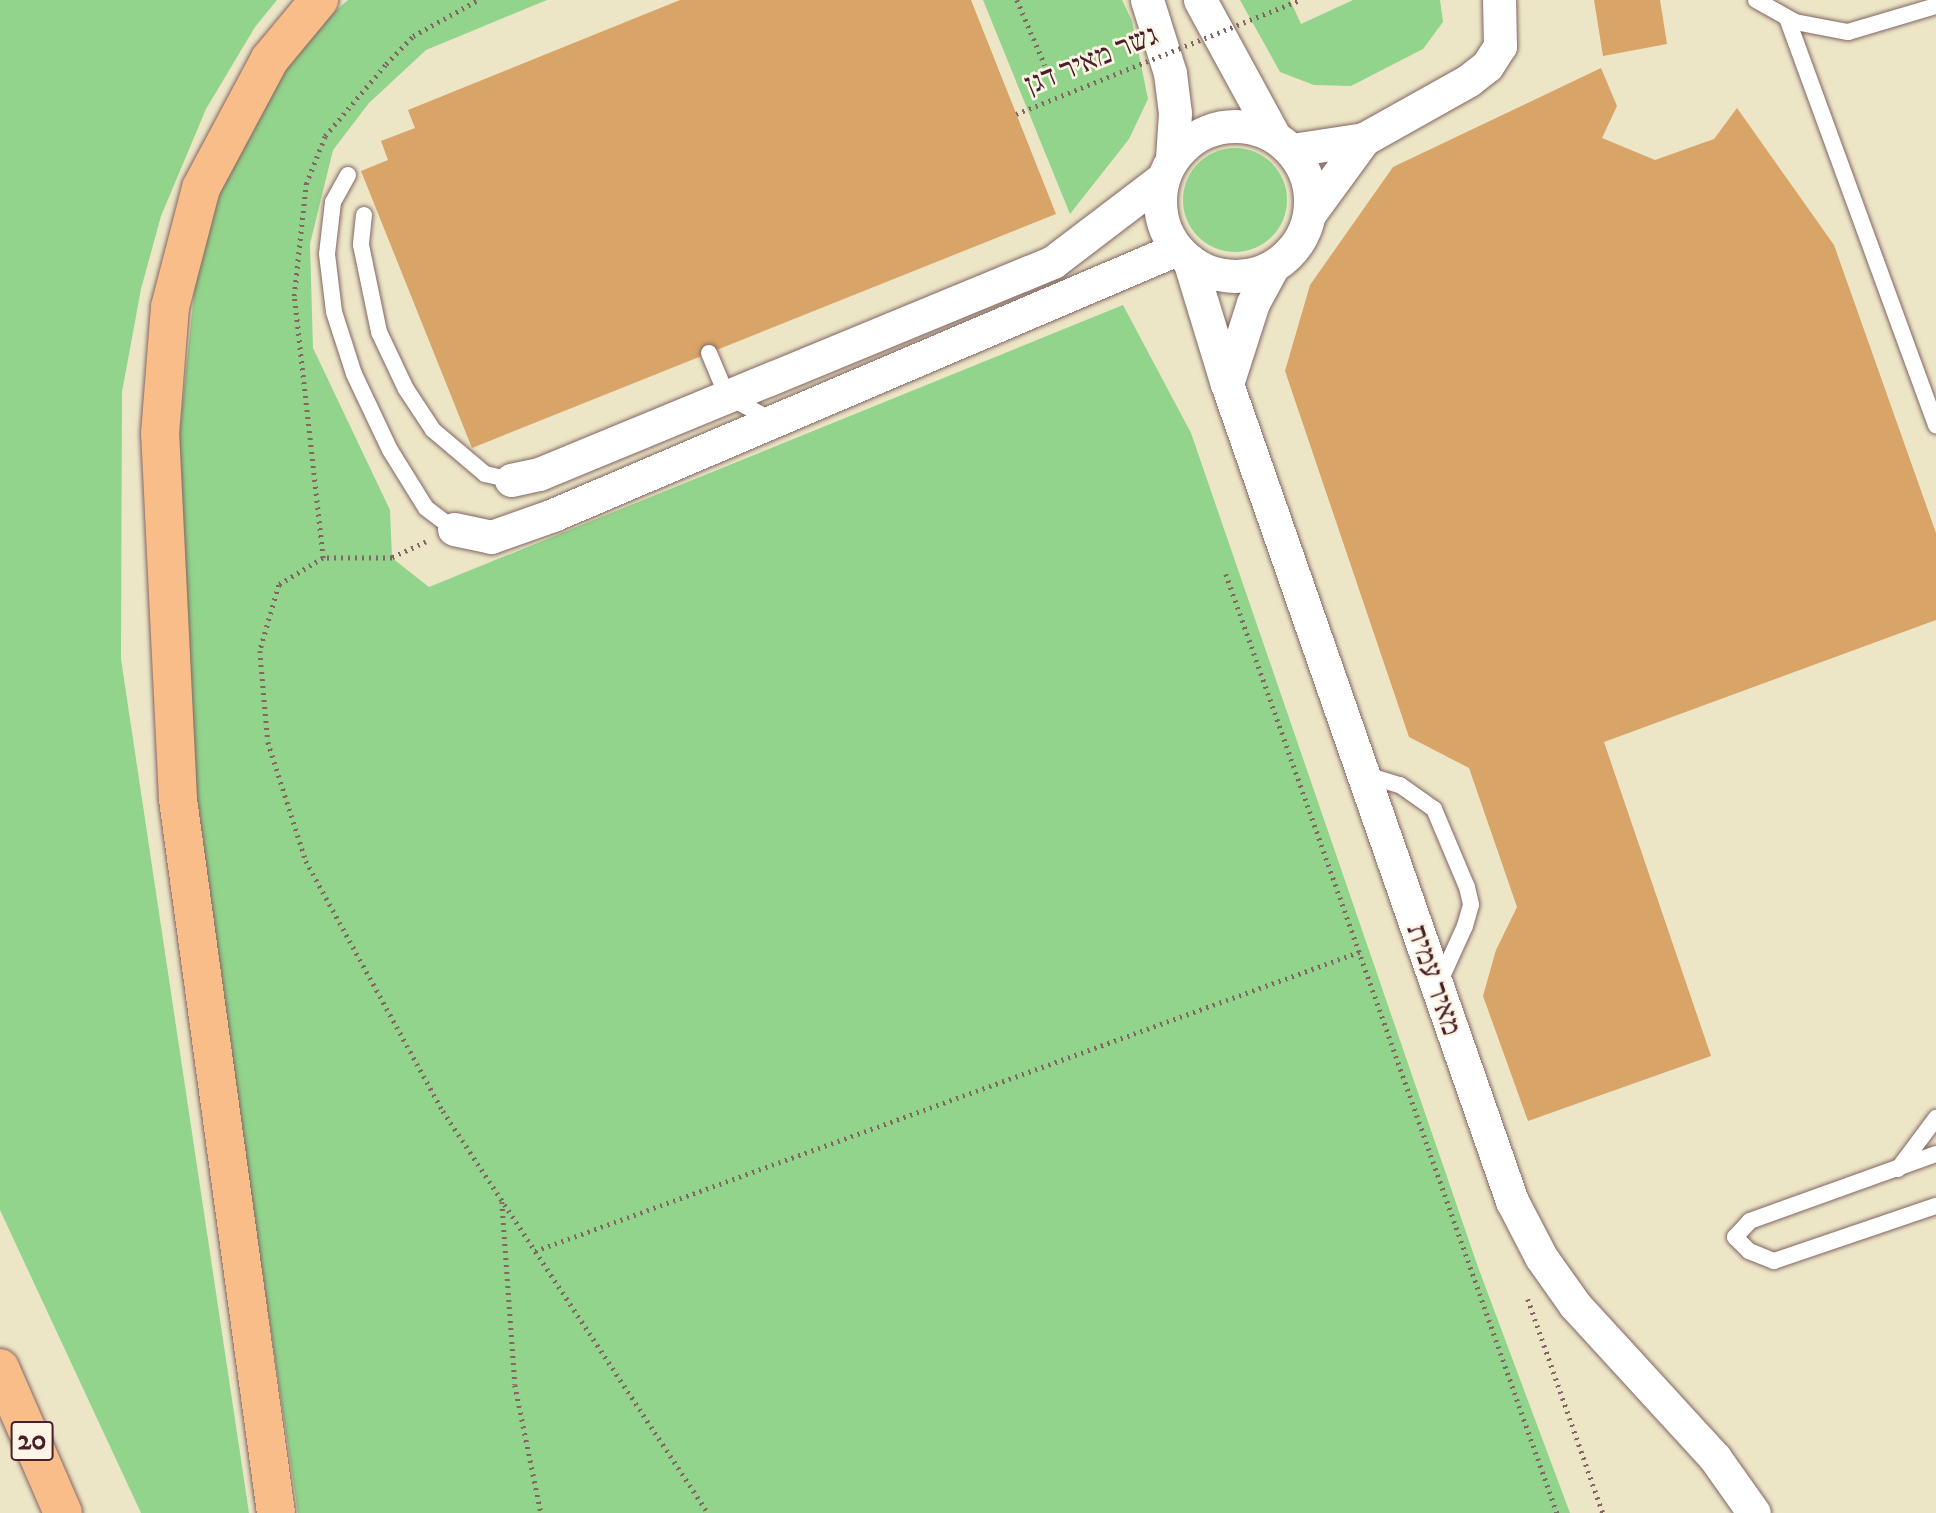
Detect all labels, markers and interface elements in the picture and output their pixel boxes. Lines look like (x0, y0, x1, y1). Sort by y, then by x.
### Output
street label: גשר מאיר דגן (1020, 18, 1164, 104)
street label: מאיר עמית (1397, 919, 1469, 1041)
road number: 20 (9, 1416, 55, 1466)

